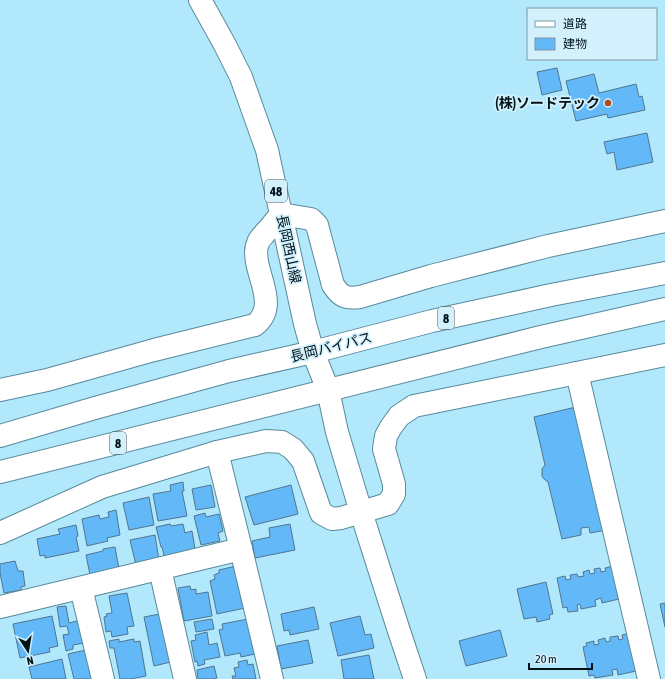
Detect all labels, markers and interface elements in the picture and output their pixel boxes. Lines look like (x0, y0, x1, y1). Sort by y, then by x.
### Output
legend (527, 8, 657, 60)
text: 道路 (563, 17, 587, 31)
text: 建物 (563, 37, 587, 51)
place label: (株)ソードテック (495, 95, 600, 111)
marker: (株)ソードテック (603, 98, 613, 108)
road number: 48 (265, 180, 287, 202)
street label: 長岡西山線 (274, 213, 304, 285)
road number: 8 (438, 307, 454, 329)
street label: 長岡バイパス (288, 329, 374, 365)
road number: 8 (110, 432, 126, 454)
north arrow (8, 631, 48, 671)
scale bar (529, 645, 592, 671)
text: 20 m (535, 652, 557, 666)
text: N (26, 654, 35, 667)

